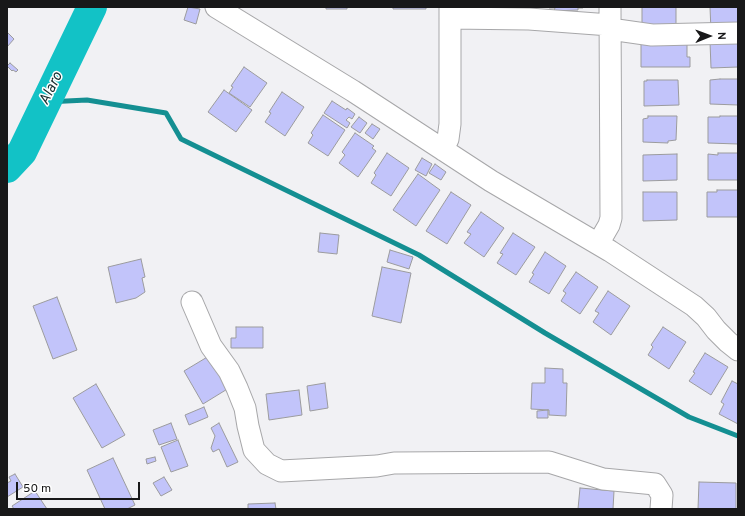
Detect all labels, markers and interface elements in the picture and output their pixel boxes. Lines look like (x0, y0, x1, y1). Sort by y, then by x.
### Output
north arrow (689, 16, 729, 56)
text: N (714, 32, 728, 40)
water label: Alaro (36, 70, 68, 108)
scale bar (18, 474, 142, 500)
text: 50 m (23, 481, 51, 497)

